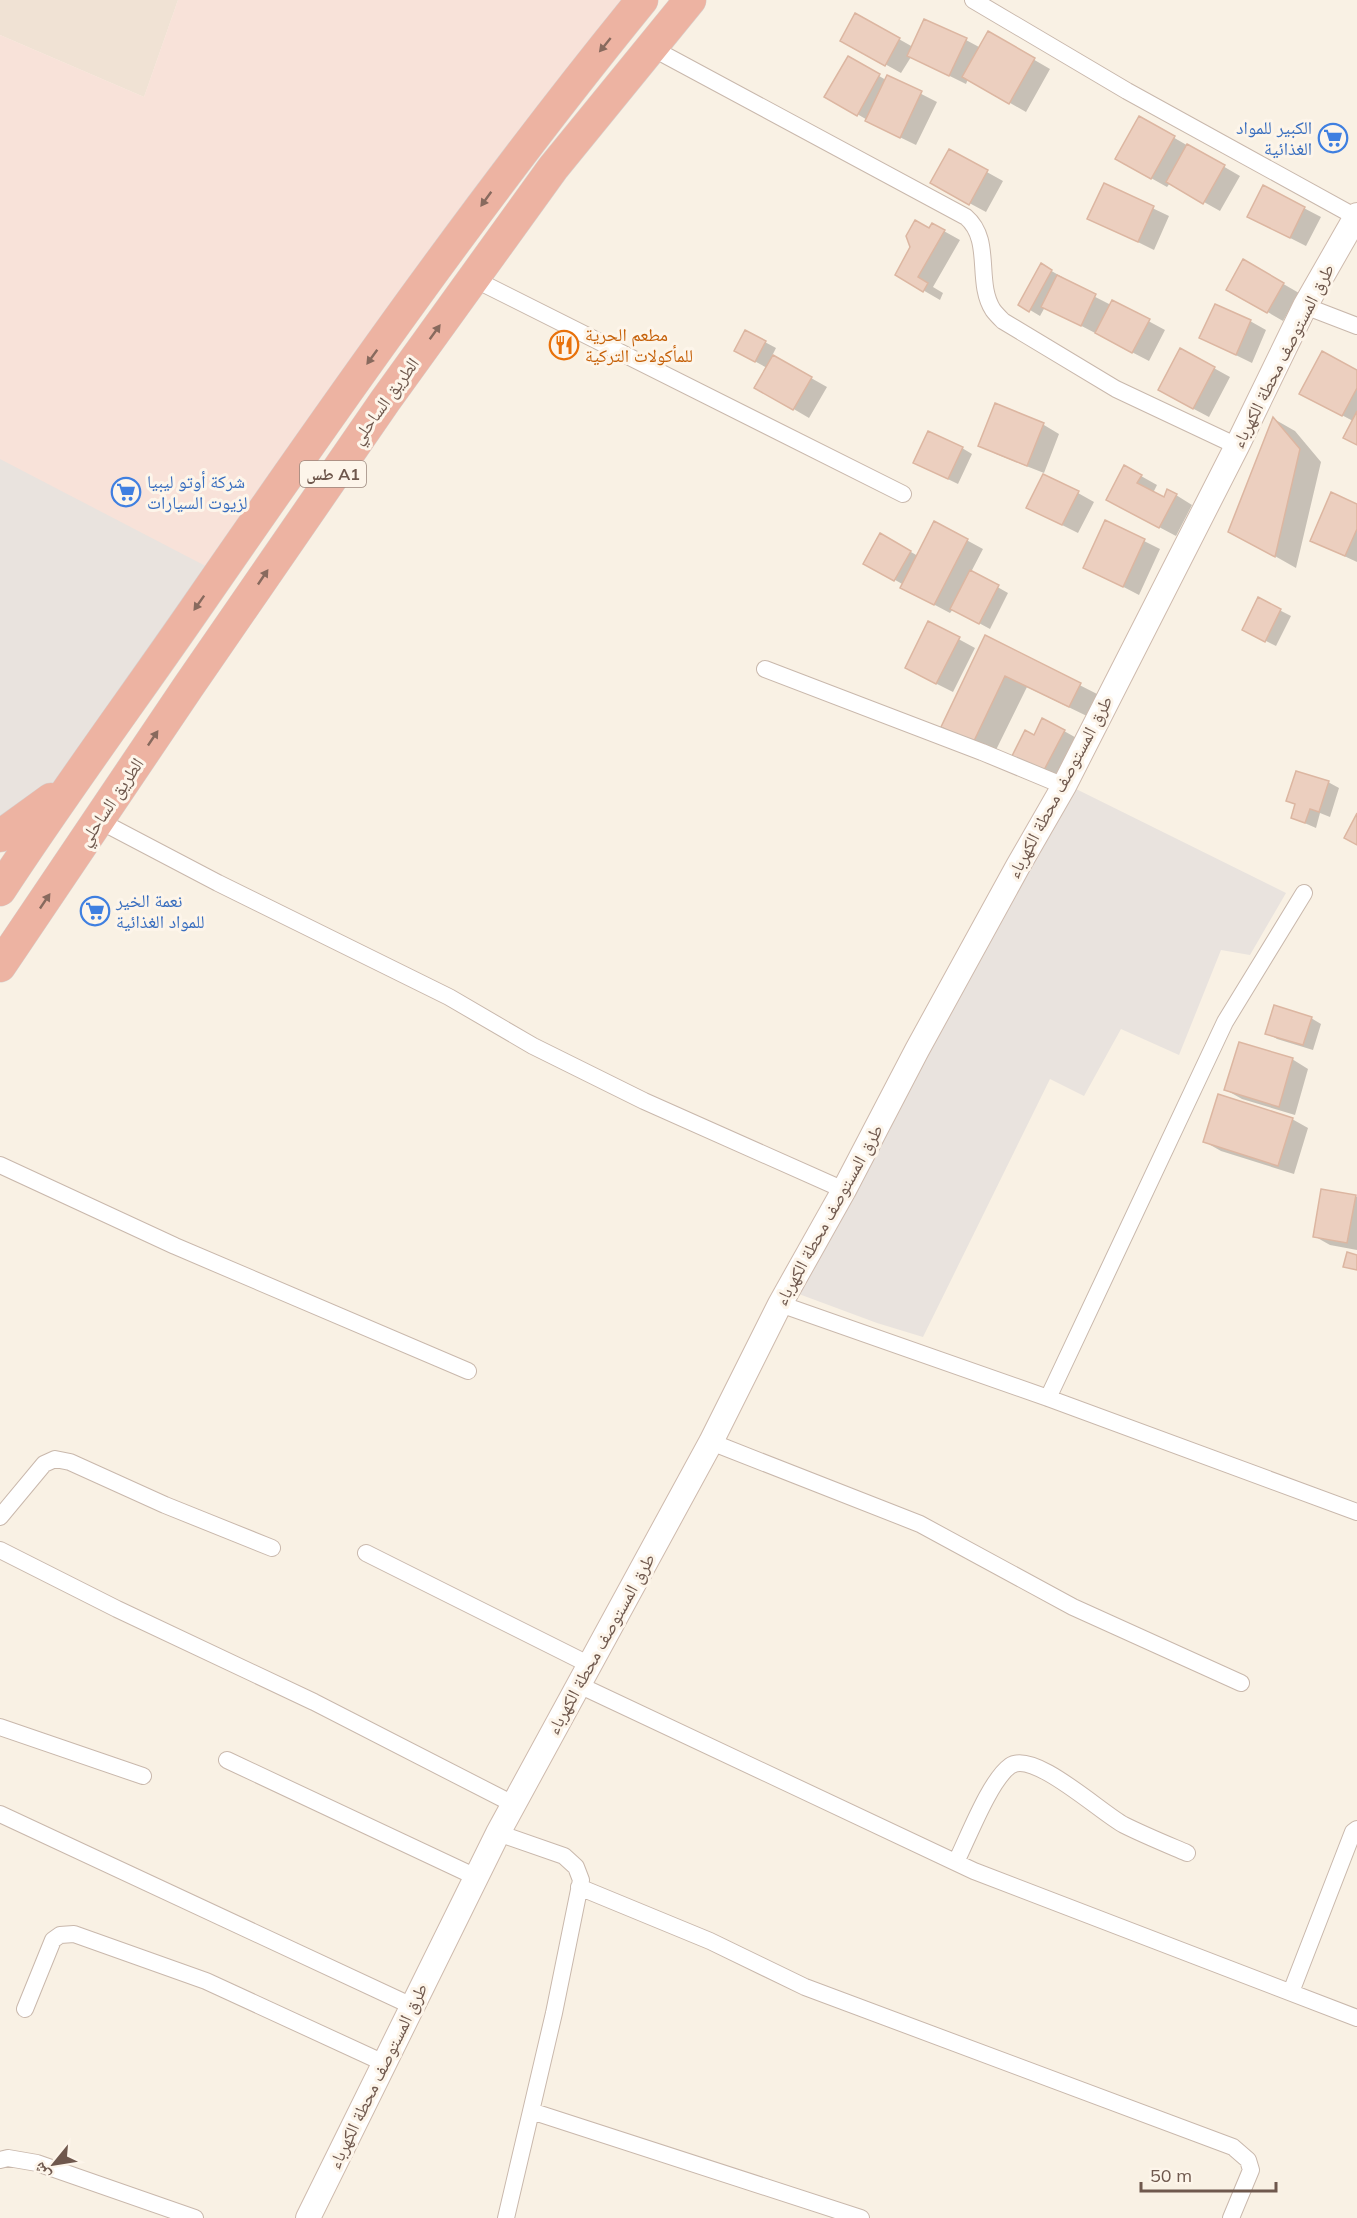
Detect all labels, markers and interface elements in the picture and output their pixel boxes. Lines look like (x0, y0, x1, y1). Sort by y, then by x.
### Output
one-way arrow (599, 37, 612, 53)
place label: الكبير للمواد الغذائية (1236, 116, 1312, 160)
supermarket icon: الكبير للمواد الغذائية (1317, 122, 1349, 154)
one-way arrow (480, 191, 492, 207)
street label: طرق المستوصف محطة الكهرباء (1226, 260, 1339, 452)
place label: مطعم الحرية للمأكولات التركية (585, 323, 693, 367)
one-way arrow (429, 324, 441, 339)
restaurant icon: مطعم الحرية للمأكولات التركية (548, 329, 580, 361)
one-way arrow (366, 350, 378, 365)
street label: الطريق الساحلي (345, 353, 427, 451)
road number: طس A1 (300, 461, 366, 487)
place label: شركة أوتو ليبيا لزيوت السيارات (147, 470, 247, 514)
supermarket icon: شركة أوتو ليبيا لزيوت السيارات (110, 476, 142, 508)
one-way arrow (257, 570, 269, 586)
one-way arrow (193, 594, 205, 610)
street label: طرق المستوصف محطة الكهرباء (1002, 691, 1118, 882)
one-way arrow (147, 731, 159, 747)
street label: الطريق الساحلي (73, 753, 152, 852)
place label: نعمة الخير للمواد الغذائية (115, 889, 204, 933)
one-way arrow (39, 893, 51, 909)
supermarket icon: نعمة الخير للمواد الغذائية (79, 895, 111, 927)
street label: طرق المستوصف محطة الكهرباء (769, 1120, 888, 1309)
street label: طرق المستوصف محطة الكهرباء (541, 1549, 660, 1738)
street label: طرق المستوصف محطة الكهرباء (323, 1979, 433, 2172)
north arrow (24, 2134, 84, 2194)
scale bar (1141, 2155, 1276, 2193)
text: ش (28, 2159, 54, 2184)
text: 50 m (1150, 2164, 1192, 2187)

